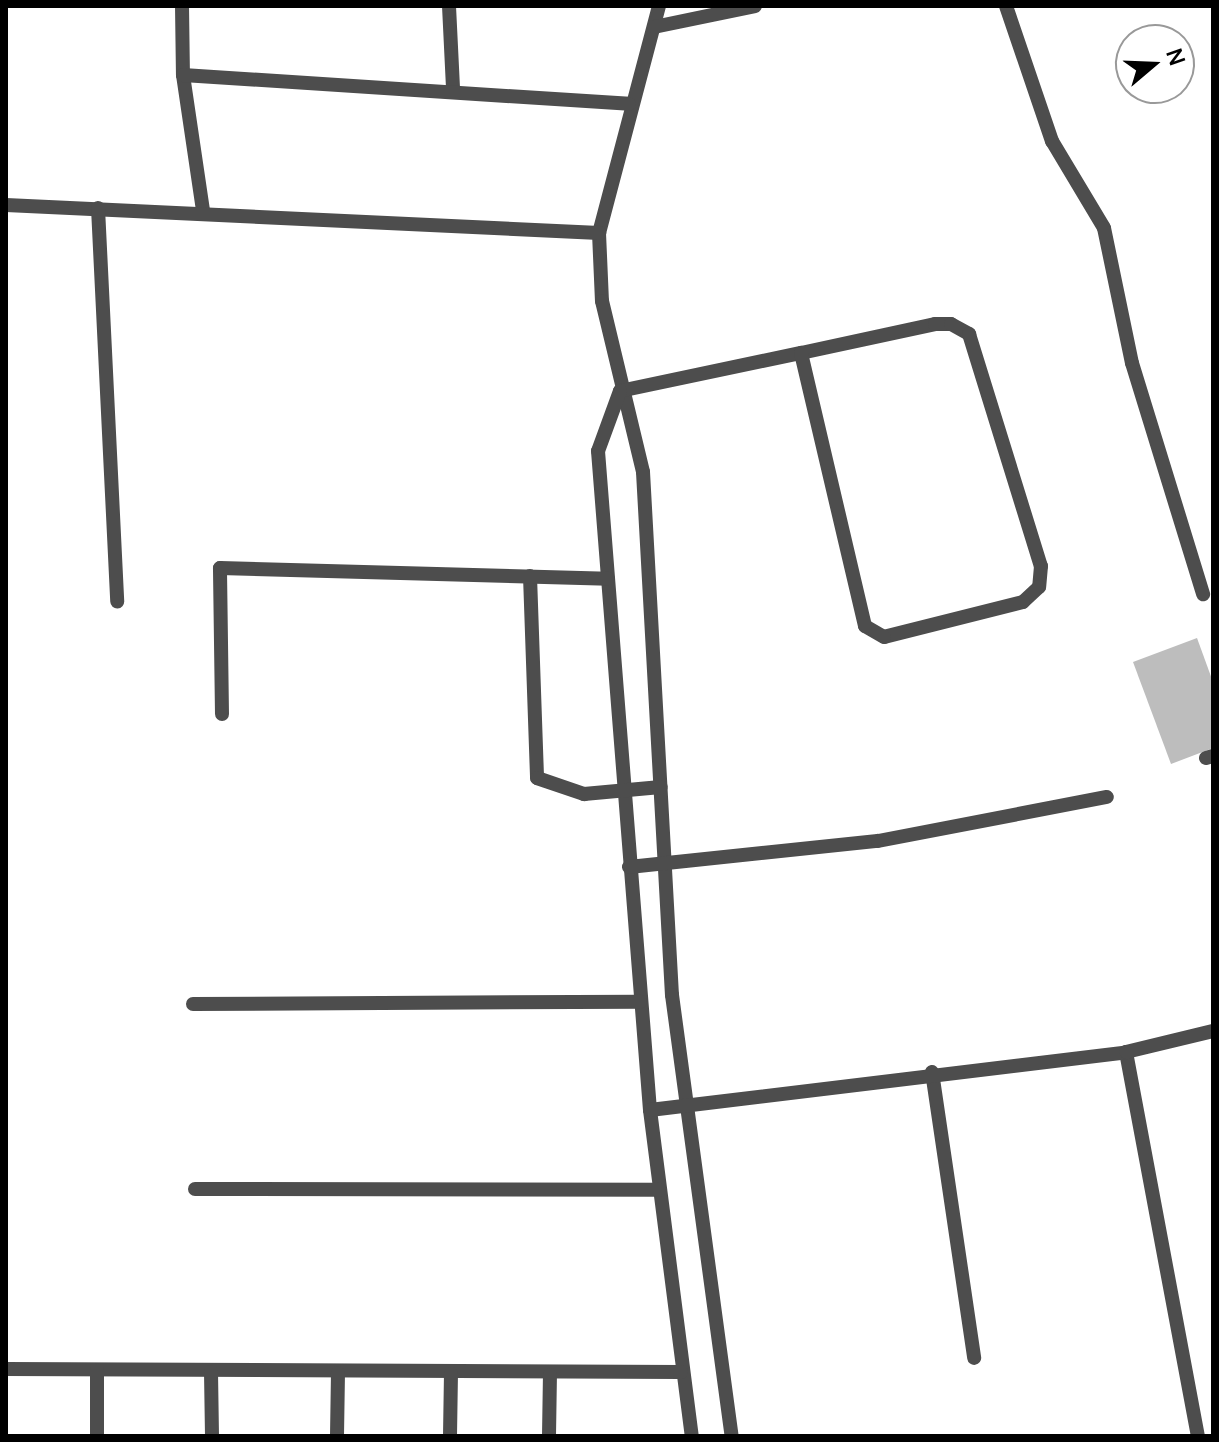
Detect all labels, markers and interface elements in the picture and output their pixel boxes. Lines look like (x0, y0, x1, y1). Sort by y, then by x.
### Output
north arrow (1115, 24, 1195, 104)
text: N (1159, 44, 1193, 69)

